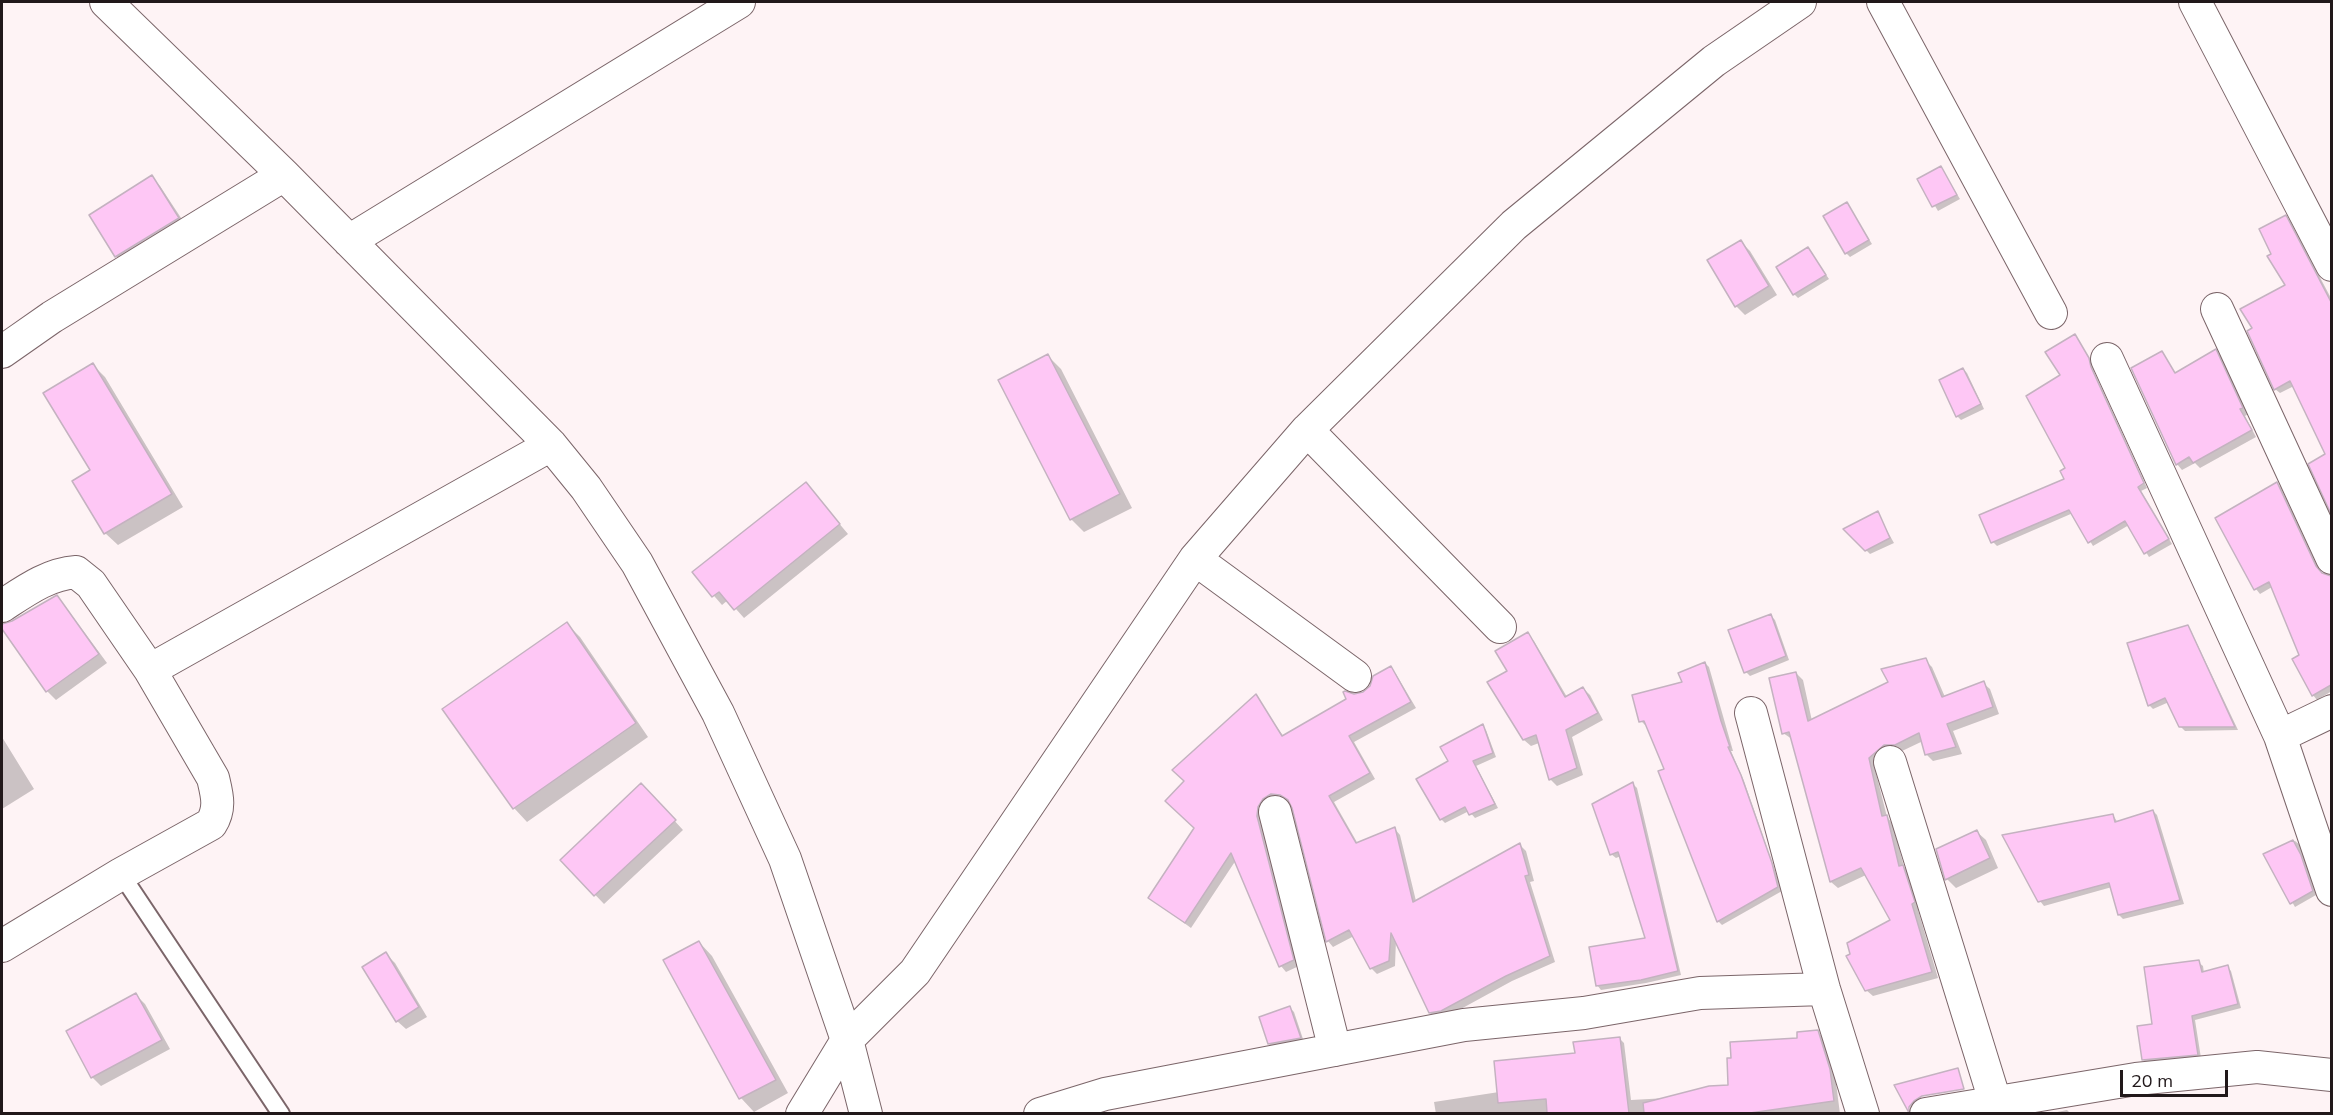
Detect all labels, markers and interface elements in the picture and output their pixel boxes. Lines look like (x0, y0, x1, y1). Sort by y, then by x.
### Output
scale bar (2123, 1058, 2231, 1096)
text: 20 m (2131, 1069, 2173, 1092)

